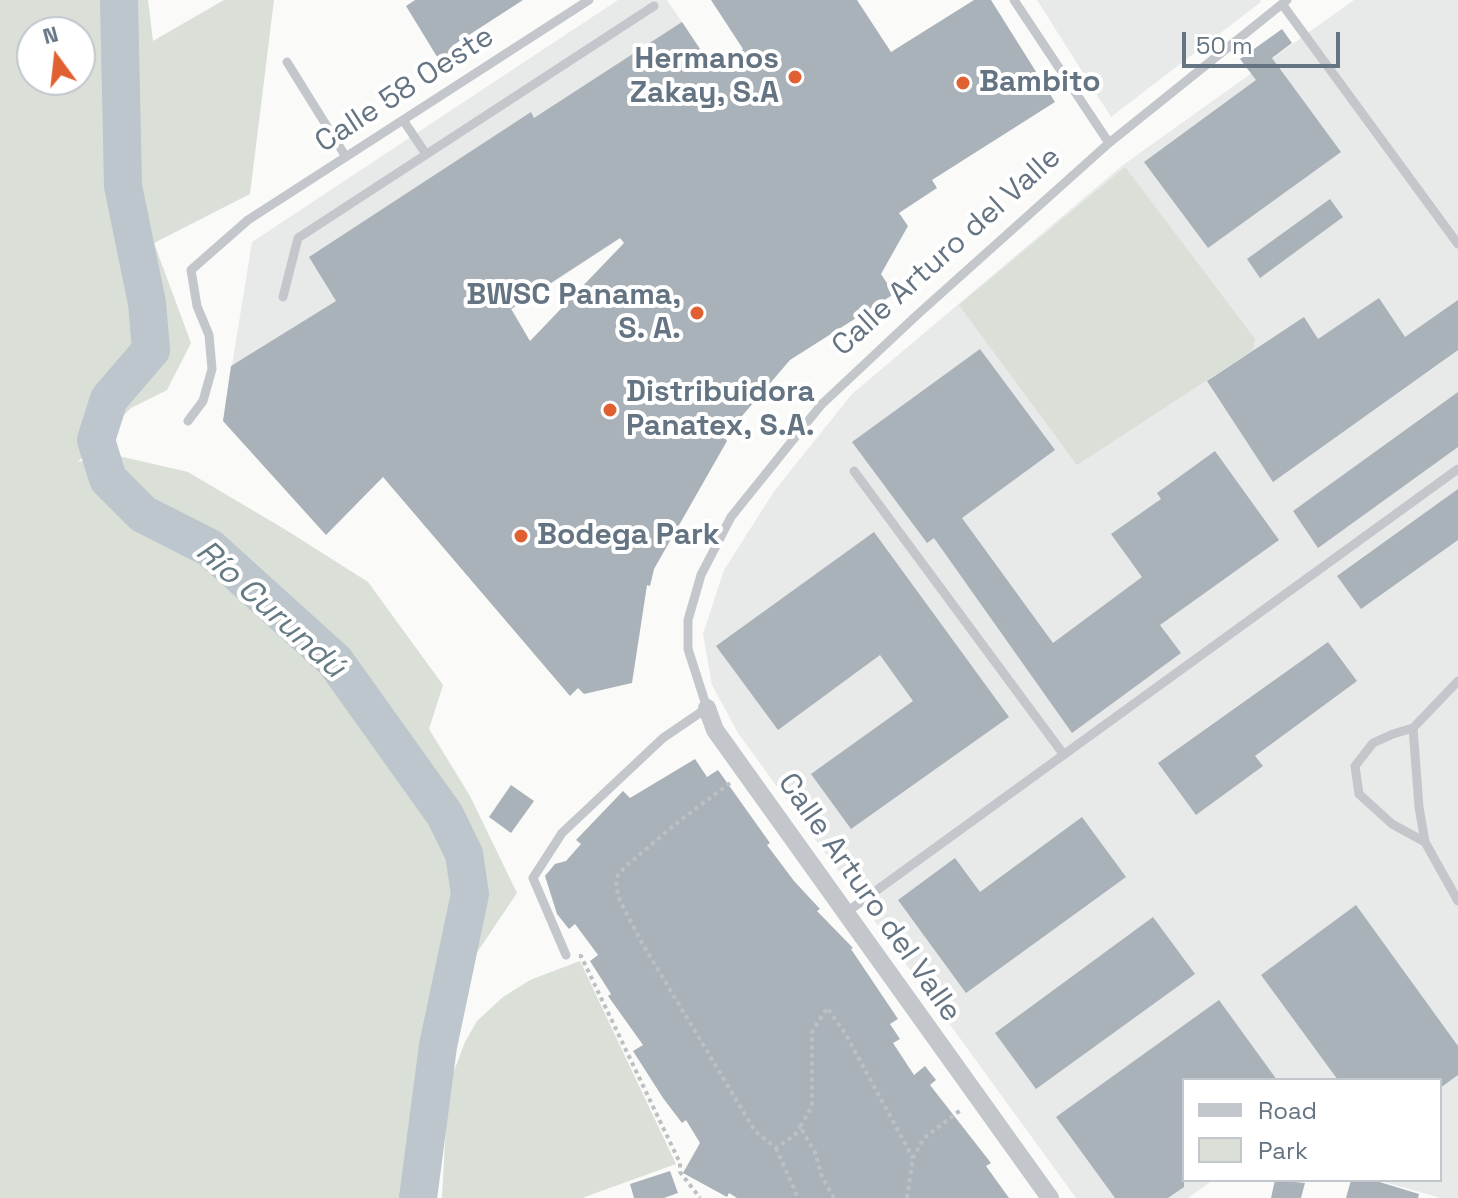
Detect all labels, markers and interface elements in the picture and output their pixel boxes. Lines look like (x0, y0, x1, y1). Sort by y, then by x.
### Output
north arrow (16, 16, 96, 96)
scale bar (1186, 16, 1344, 66)
text: N (40, 19, 61, 50)
street label: Calle 58 Oeste (309, 19, 501, 161)
text: 50 m (1196, 30, 1253, 61)
place label: Hermanos Zakay, S.A (630, 42, 779, 112)
place label: Bambito (979, 65, 1100, 101)
marker: Hermanos Zakay, S.A (786, 68, 804, 86)
marker: Bambito (954, 74, 972, 92)
street label: Calle Arturo del Valle (825, 140, 1069, 364)
place label: BWSC Panama, S. A. (466, 278, 681, 348)
marker: BWSC Panama, S. A. (688, 304, 706, 322)
place label: Distribuidora Panatex, S.A. (626, 375, 815, 446)
marker: Distribuidora Panatex, S.A. (601, 401, 619, 419)
place label: Bodega Park (537, 518, 720, 554)
marker: Bodega Park (512, 527, 530, 545)
water label: Río Curundú (187, 533, 353, 687)
street label: Calle Arturo del Valle (770, 767, 968, 1029)
legend (1182, 1078, 1442, 1182)
text: Road (1258, 1095, 1317, 1126)
text: Park (1258, 1135, 1308, 1166)

